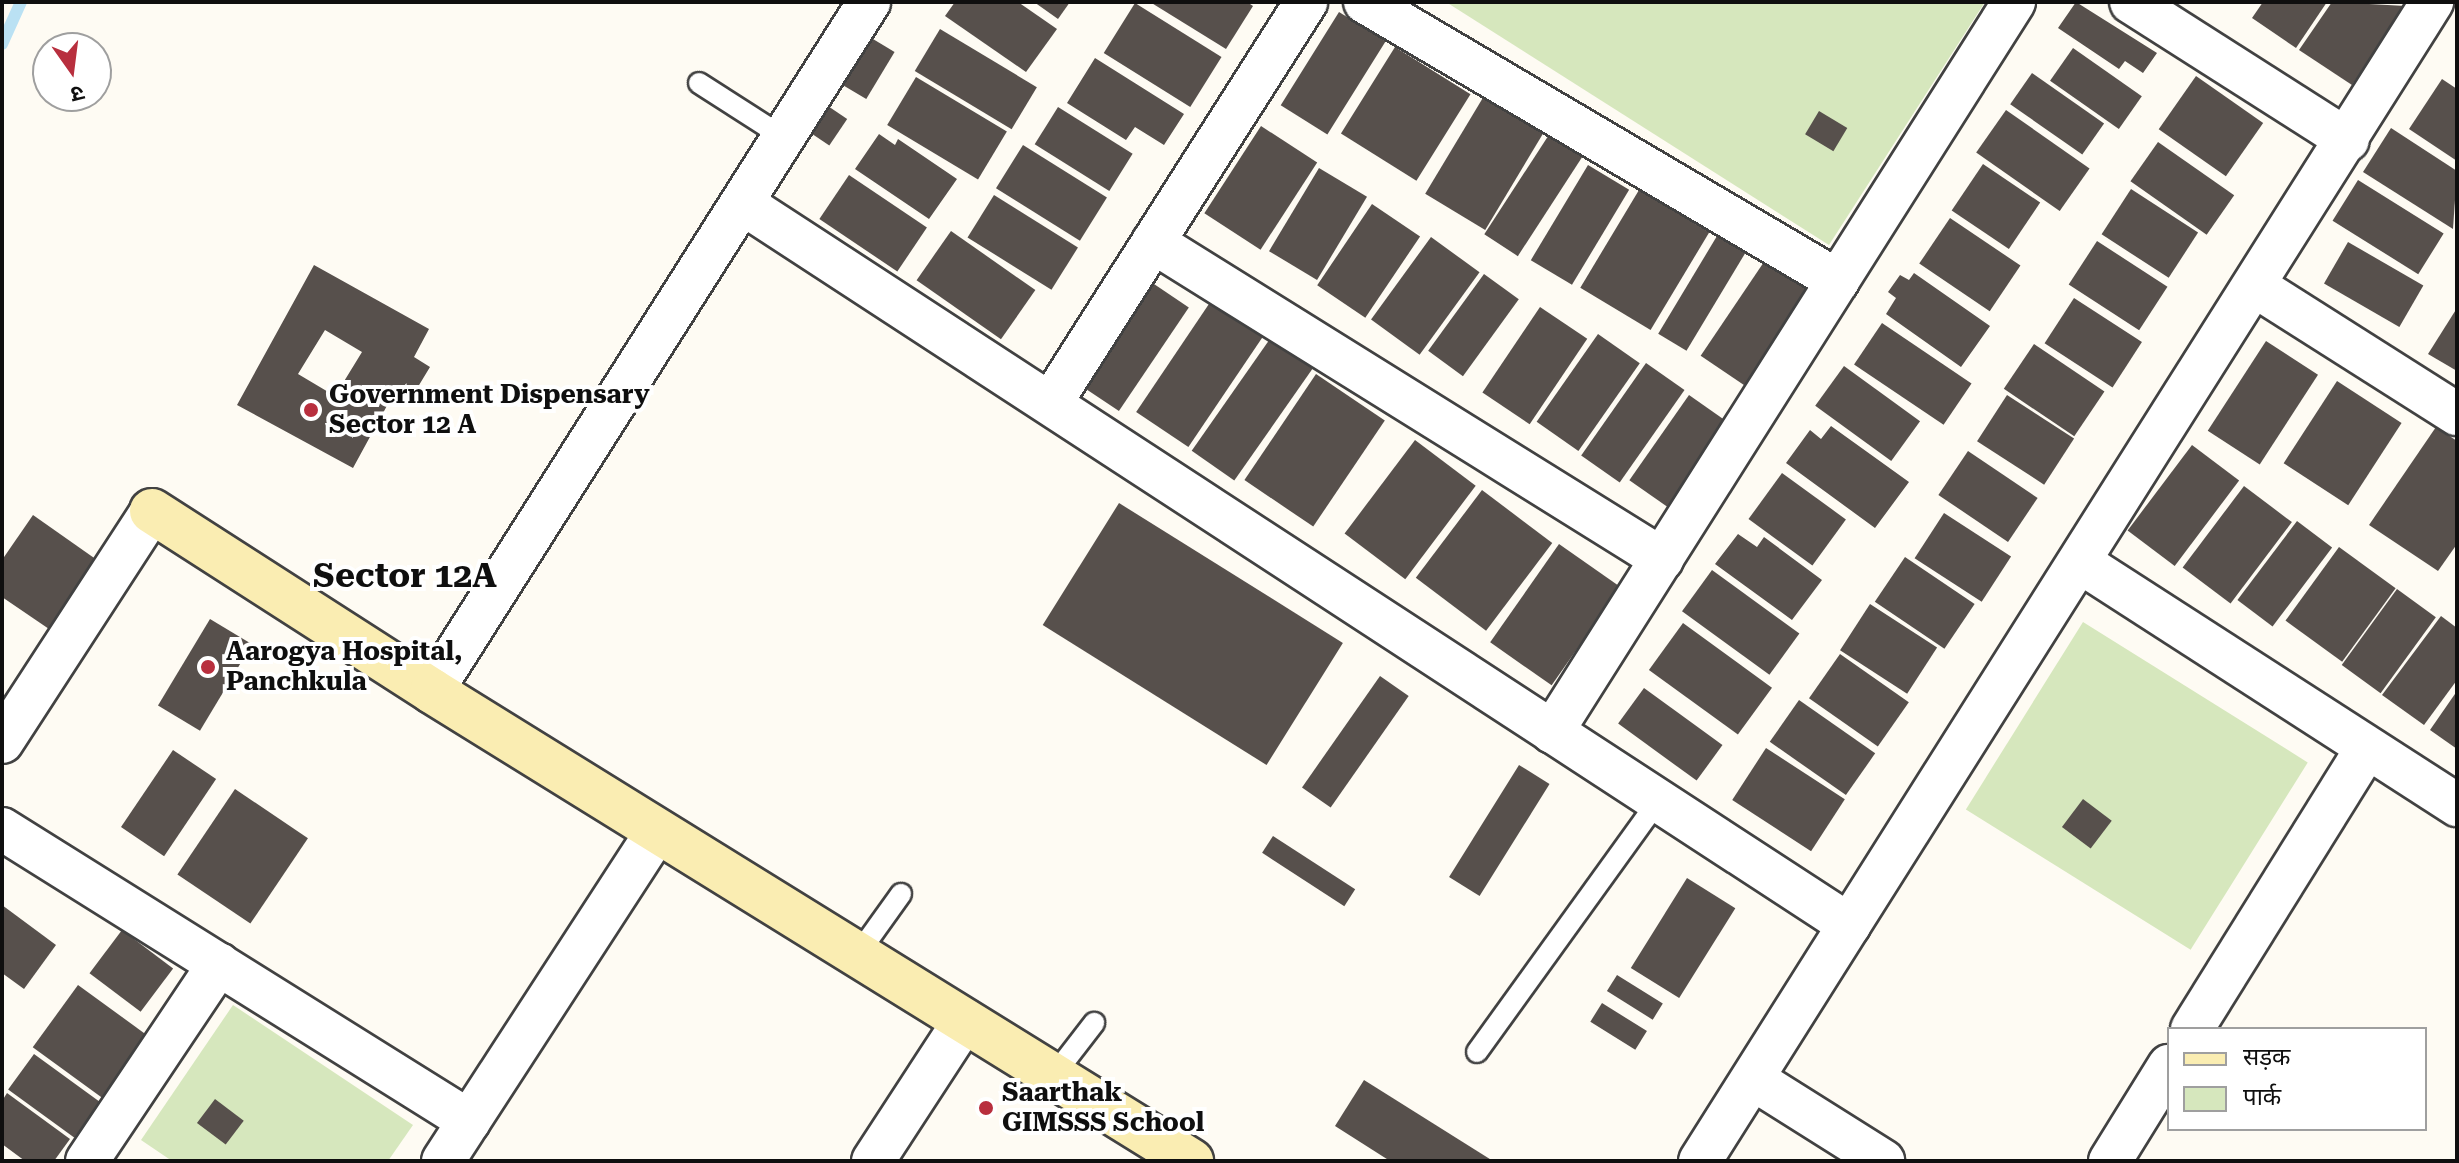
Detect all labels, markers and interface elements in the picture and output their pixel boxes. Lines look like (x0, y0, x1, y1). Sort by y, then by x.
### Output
north arrow (32, 32, 112, 112)
text: उ (68, 80, 87, 108)
place label: Government Dispensary Sector 12 A (329, 379, 650, 440)
marker: Government Dispensary Sector 12 A (300, 399, 322, 421)
district label: Sector 12A (313, 556, 497, 596)
place label: Aarogya Hospital, Panchkula (226, 636, 462, 698)
marker: Aarogya Hospital, Panchkula (197, 656, 219, 678)
legend (2167, 1027, 2427, 1131)
text: सड़क (2243, 1043, 2291, 1071)
place label: Saarthak GIMSSS School (1002, 1077, 1204, 1138)
text: पार्क (2243, 1083, 2281, 1111)
marker: Saarthak GIMSSS School (977, 1099, 995, 1117)

